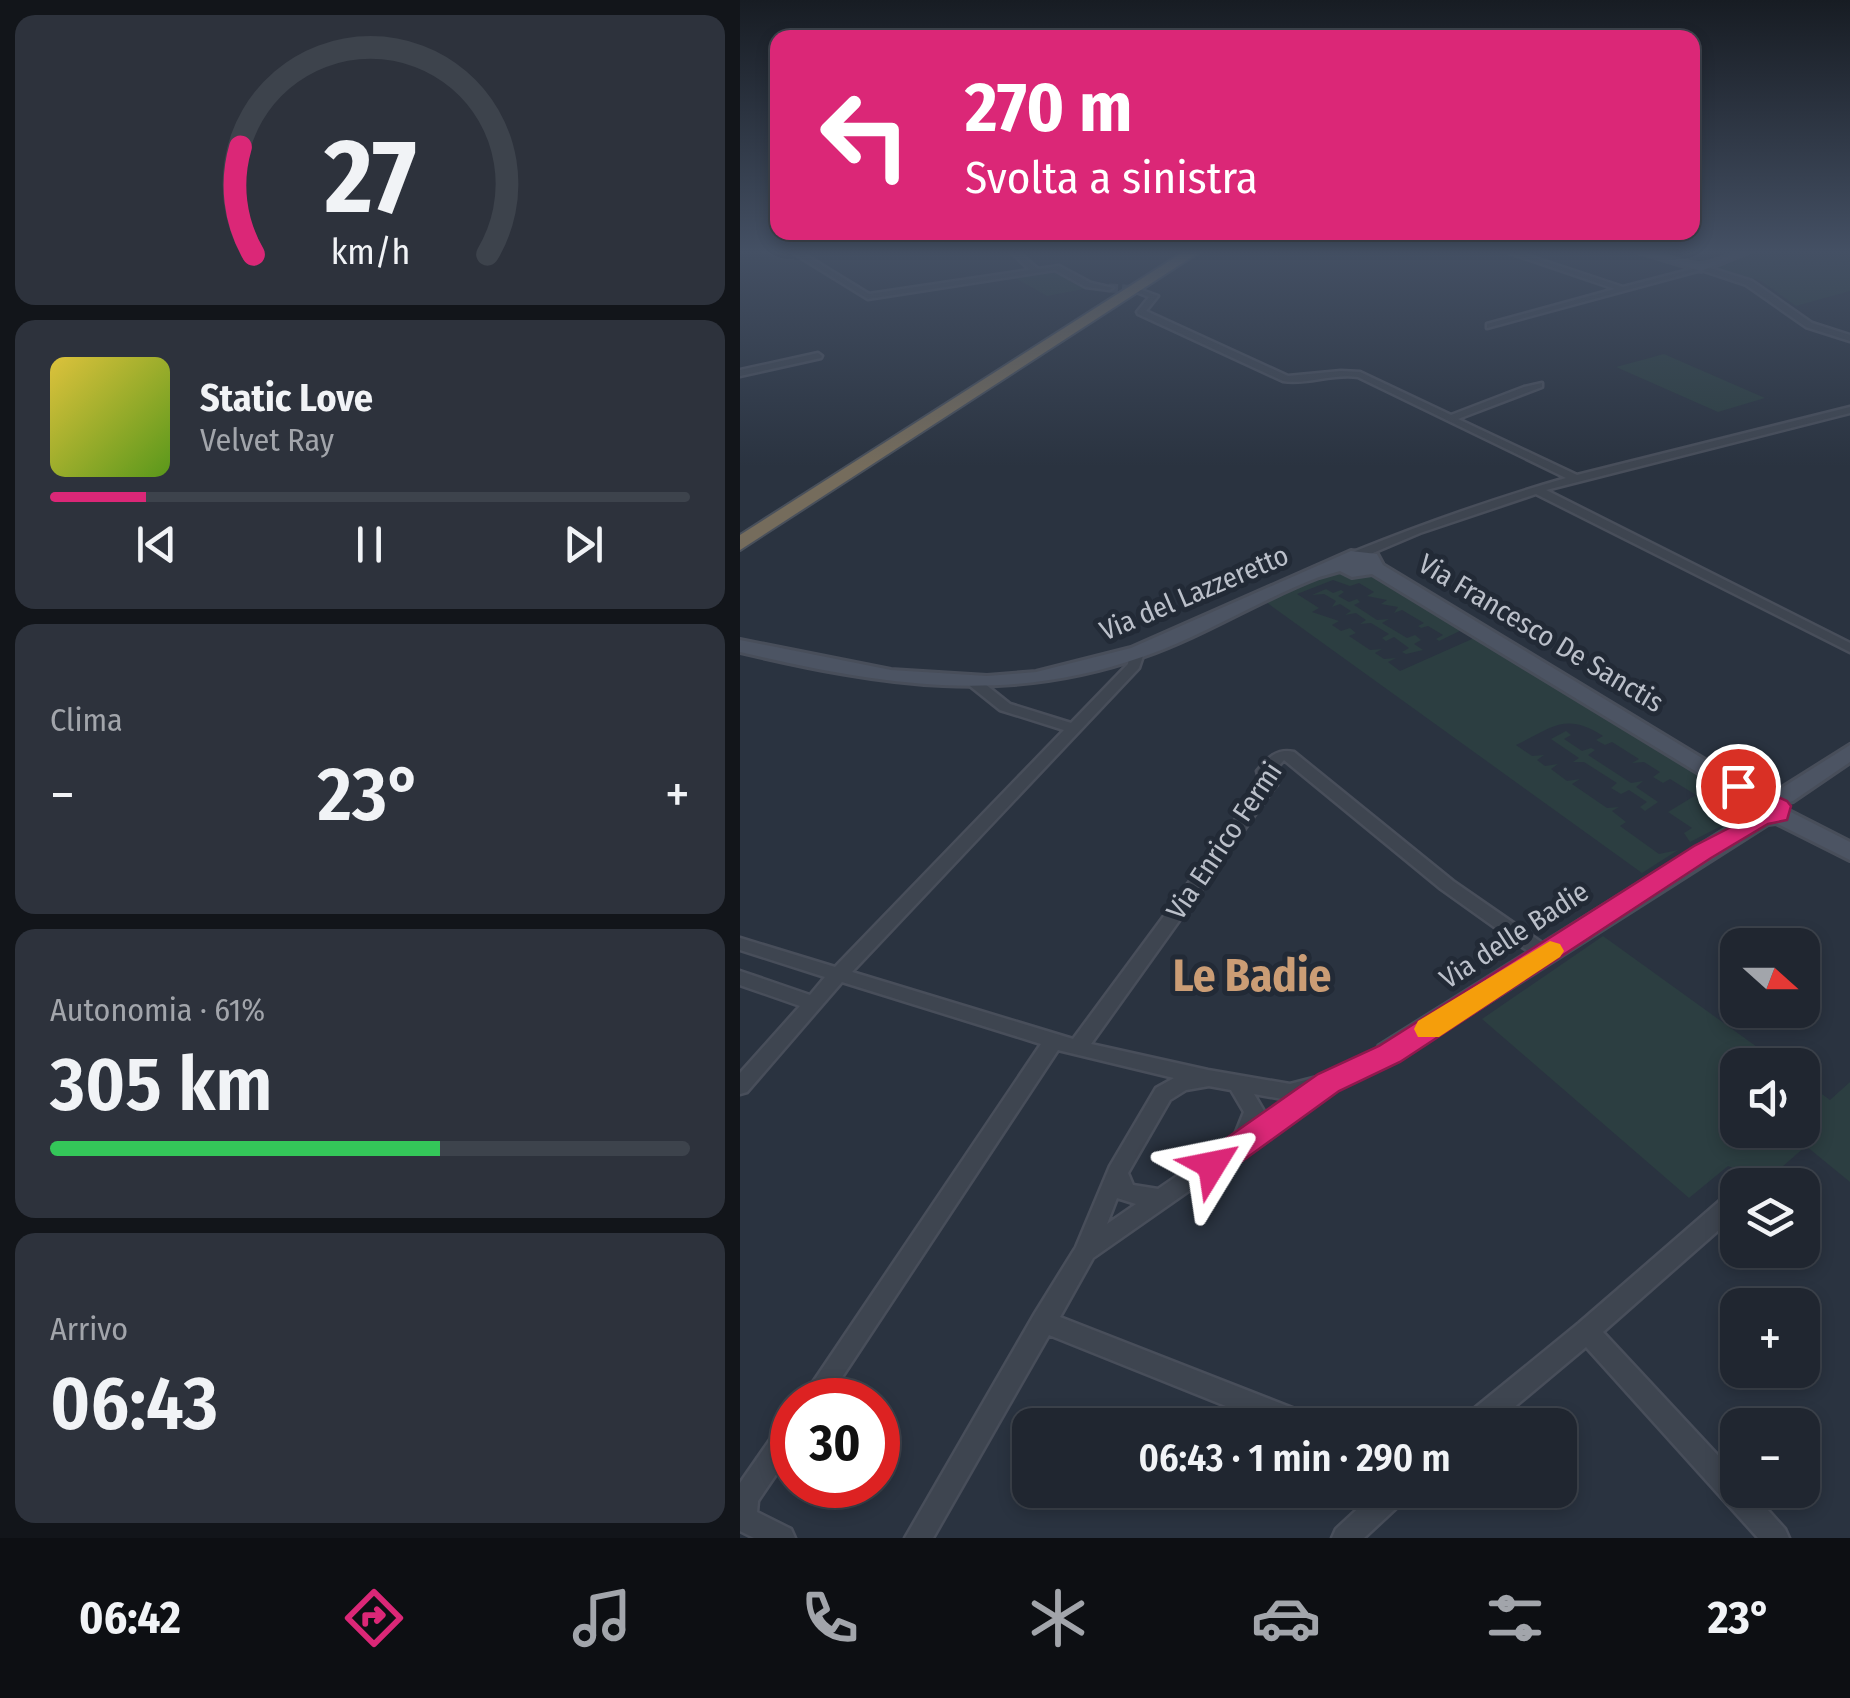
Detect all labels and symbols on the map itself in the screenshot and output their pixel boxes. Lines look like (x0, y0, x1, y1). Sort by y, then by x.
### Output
street label: Via del Lazzeretto (1095, 538, 1293, 648)
street label: Via Francesco De Sanctis (1413, 547, 1669, 719)
pin (1696, 744, 1781, 829)
street label: Via Enrico Fermi (1159, 756, 1289, 926)
street label: Via delle Badie (1434, 875, 1594, 995)
north arrow (1720, 928, 1820, 1028)
district label: Le Badie (1173, 949, 1331, 1003)
position arrow (1160, 1113, 1264, 1217)
speed limit sign: 30 (770, 1378, 900, 1508)

